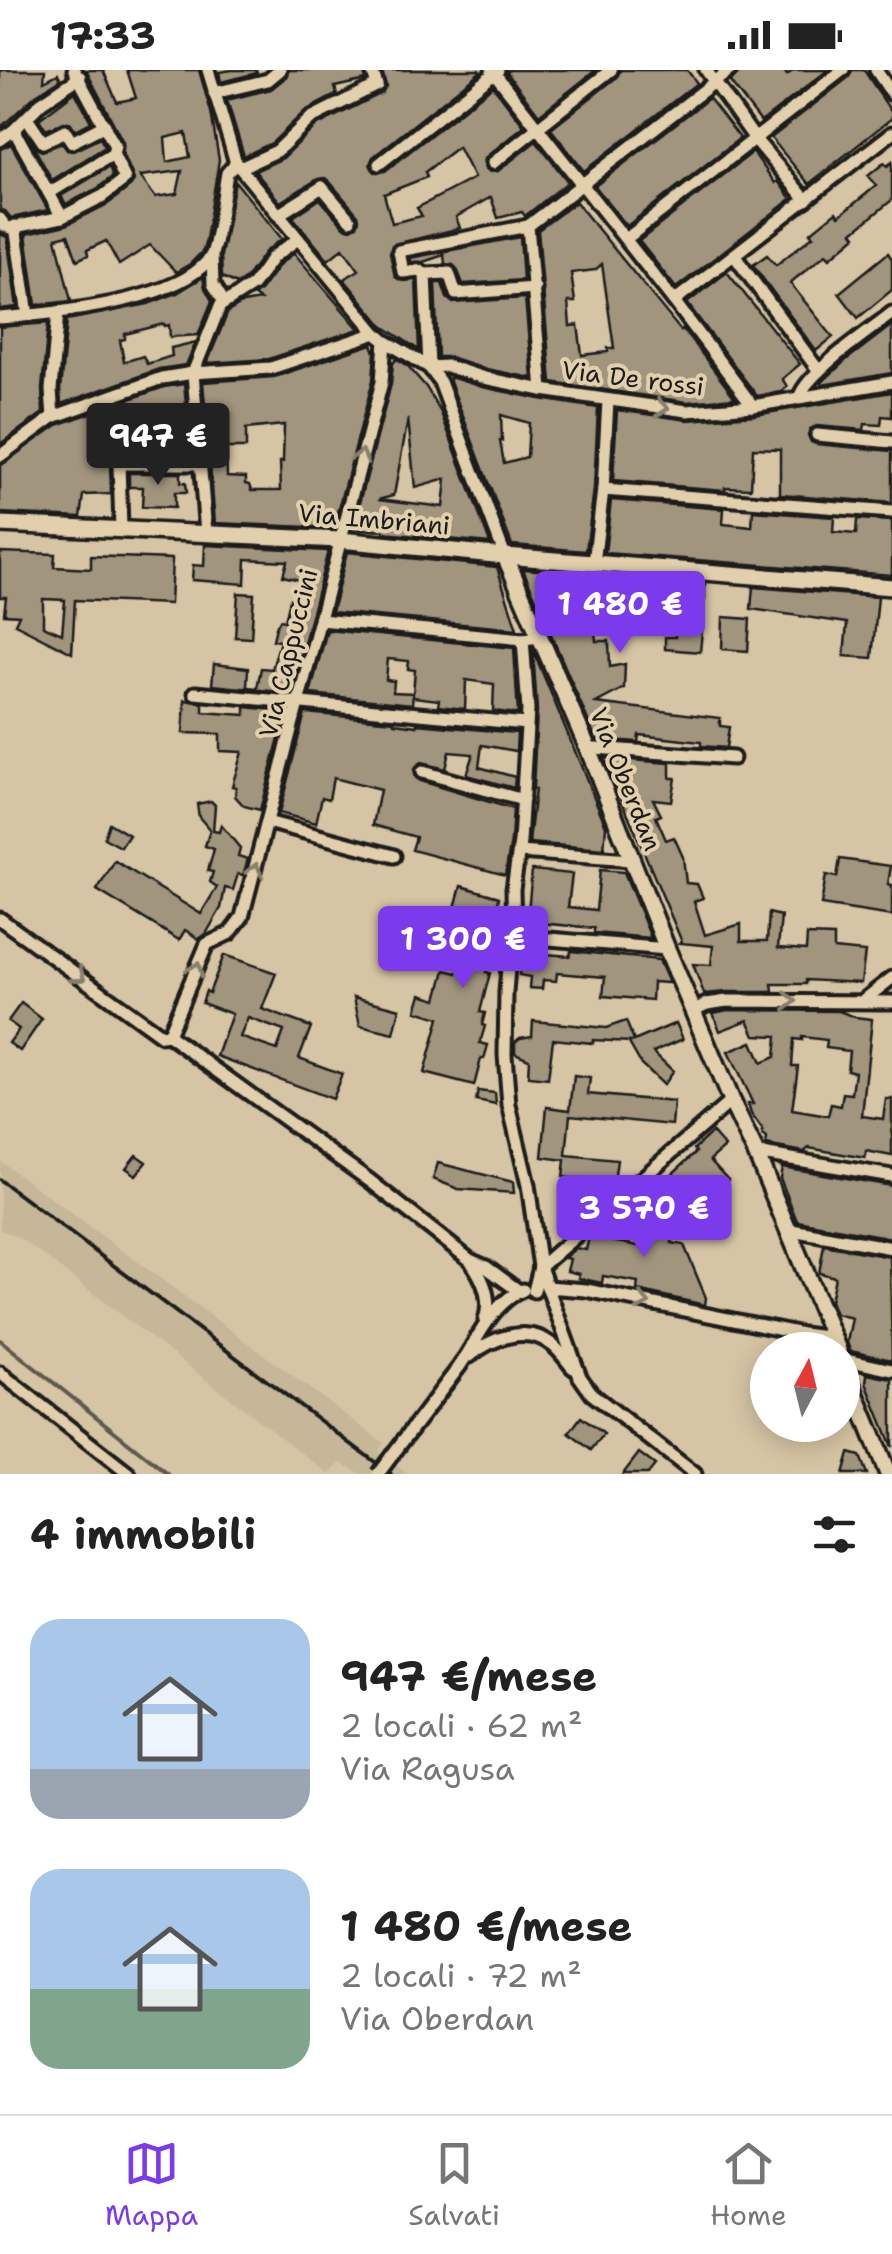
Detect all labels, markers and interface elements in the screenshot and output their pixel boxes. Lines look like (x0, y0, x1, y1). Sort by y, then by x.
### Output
text: 17:33 (50, 10, 156, 61)
street label: Via De rossi (560, 352, 706, 404)
one-way arrow (654, 397, 670, 418)
pin: 947 € (88, 403, 228, 488)
text: 947 € (109, 414, 207, 457)
one-way arrow (349, 448, 370, 465)
street label: Via Imbriani (297, 495, 451, 543)
street label: Via Cappuccini (251, 565, 325, 741)
pin: 1 480 € (528, 571, 712, 656)
text: 1 480 € (557, 582, 683, 625)
street label: Via Oberdan (582, 702, 670, 856)
one-way arrow (243, 862, 264, 879)
pin: 1 300 € (371, 906, 555, 991)
text: 1 300 € (400, 917, 526, 960)
one-way arrow (185, 961, 205, 979)
one-way arrow (68, 964, 86, 982)
one-way arrow (782, 990, 798, 1012)
pin: 3 570 € (552, 1175, 736, 1260)
text: 3 570 € (579, 1186, 709, 1229)
one-way arrow (634, 1290, 651, 1311)
north arrow (750, 1332, 860, 1442)
map controls (750, 1332, 860, 1442)
text: 4 immobili (30, 1506, 256, 1562)
icon: filters (807, 1507, 862, 1562)
text: 947 €/mese (340, 1648, 597, 1704)
icon: home (110, 1659, 230, 1779)
text: 2 locali · 62 m² (340, 1704, 582, 1747)
text: Via Ragusa (340, 1747, 515, 1790)
text: 1 480 €/mese (340, 1898, 633, 1954)
icon: home (110, 1909, 230, 2029)
text: 2 locali · 72 m² (340, 1954, 582, 1997)
text: Via Oberdan (340, 1997, 534, 2040)
tab: Mappa (105, 2136, 198, 2234)
tab: Salvati (408, 2136, 500, 2234)
tab: Home (710, 2136, 787, 2234)

